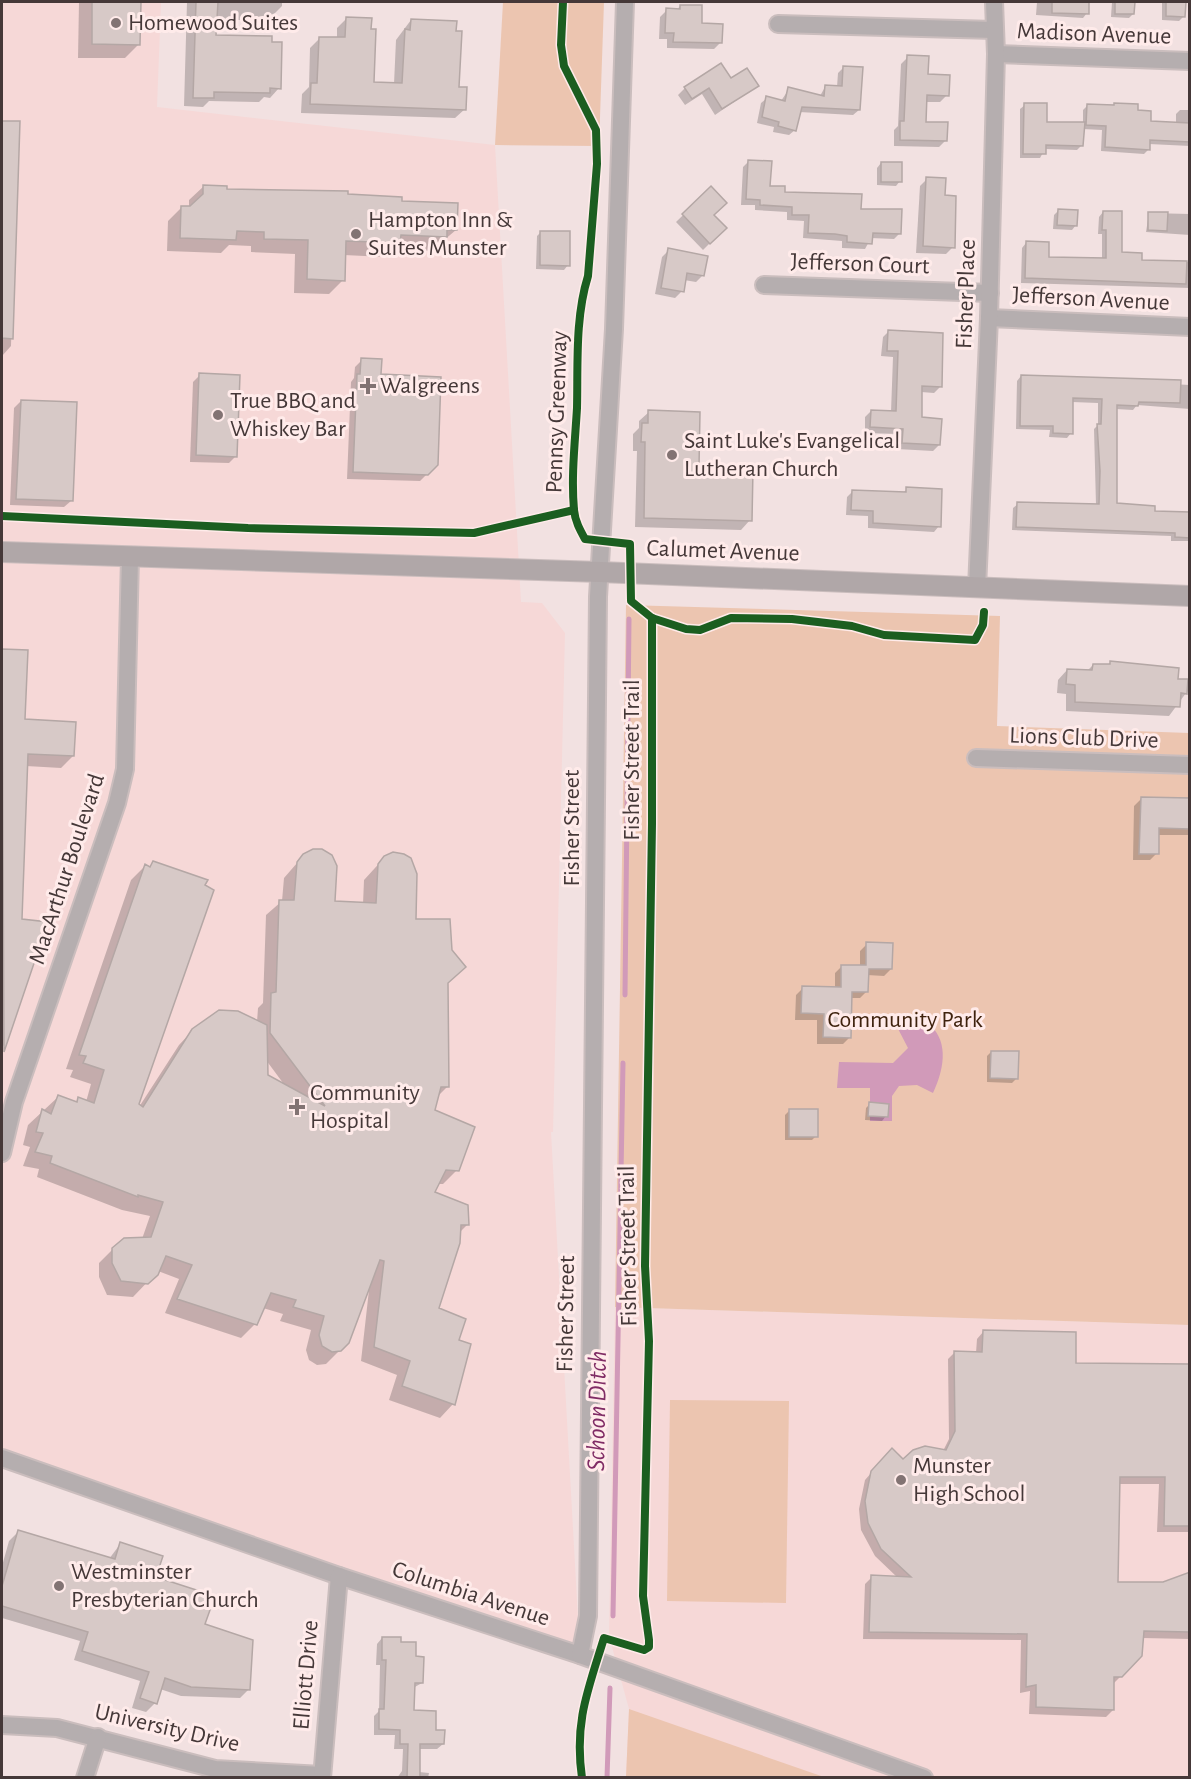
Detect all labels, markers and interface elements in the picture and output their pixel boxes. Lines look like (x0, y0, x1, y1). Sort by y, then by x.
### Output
place label: Homewood Suites (128, 11, 298, 35)
marker: Homewood Suites (109, 16, 123, 30)
street label: Madison Avenue (1016, 19, 1172, 49)
place label: Hampton Inn & Suites Munster (368, 208, 513, 260)
marker: Hampton Inn & Suites Munster (349, 227, 363, 241)
street label: Fisher Place (952, 239, 980, 349)
street label: Jefferson Court (790, 250, 930, 278)
street label: Jefferson Avenue (1012, 283, 1170, 315)
street label: Pennsy Greenway (542, 330, 572, 494)
place label: Walgreens (380, 374, 480, 398)
marker: Walgreens (361, 379, 375, 393)
place label: True BBQ and Whiskey Bar (230, 389, 356, 441)
marker: True BBQ and Whiskey Bar (211, 408, 225, 422)
place label: Saint Luke's Evangelical Lutheran Church (684, 429, 900, 481)
marker: Saint Luke's Evangelical Lutheran Church (665, 448, 679, 462)
street label: Calumet Avenue (646, 536, 800, 566)
street label: Fisher Street Trail (620, 679, 644, 841)
street label: Lions Club Drive (1009, 723, 1159, 753)
street label: Fisher Street (560, 769, 584, 886)
street label: MacArthur Boulevard (25, 771, 109, 967)
park label: Community Park (827, 1008, 983, 1032)
place label: Community Hospital (310, 1081, 420, 1133)
marker: Community Hospital (288, 1098, 306, 1116)
street label: Fisher Street Trail (615, 1165, 641, 1327)
street label: Fisher Street (553, 1255, 579, 1373)
water label: Schoon Ditch (583, 1351, 611, 1471)
place label: Munster High School (913, 1454, 1025, 1506)
marker: Munster High School (894, 1473, 908, 1487)
street label: Columbia Avenue (389, 1557, 553, 1631)
place label: Westminster Presbyterian Church (71, 1560, 259, 1612)
marker: Westminster Presbyterian Church (52, 1579, 66, 1593)
street label: Elliott Drive (289, 1619, 323, 1731)
street label: University Drive (92, 1700, 242, 1756)

